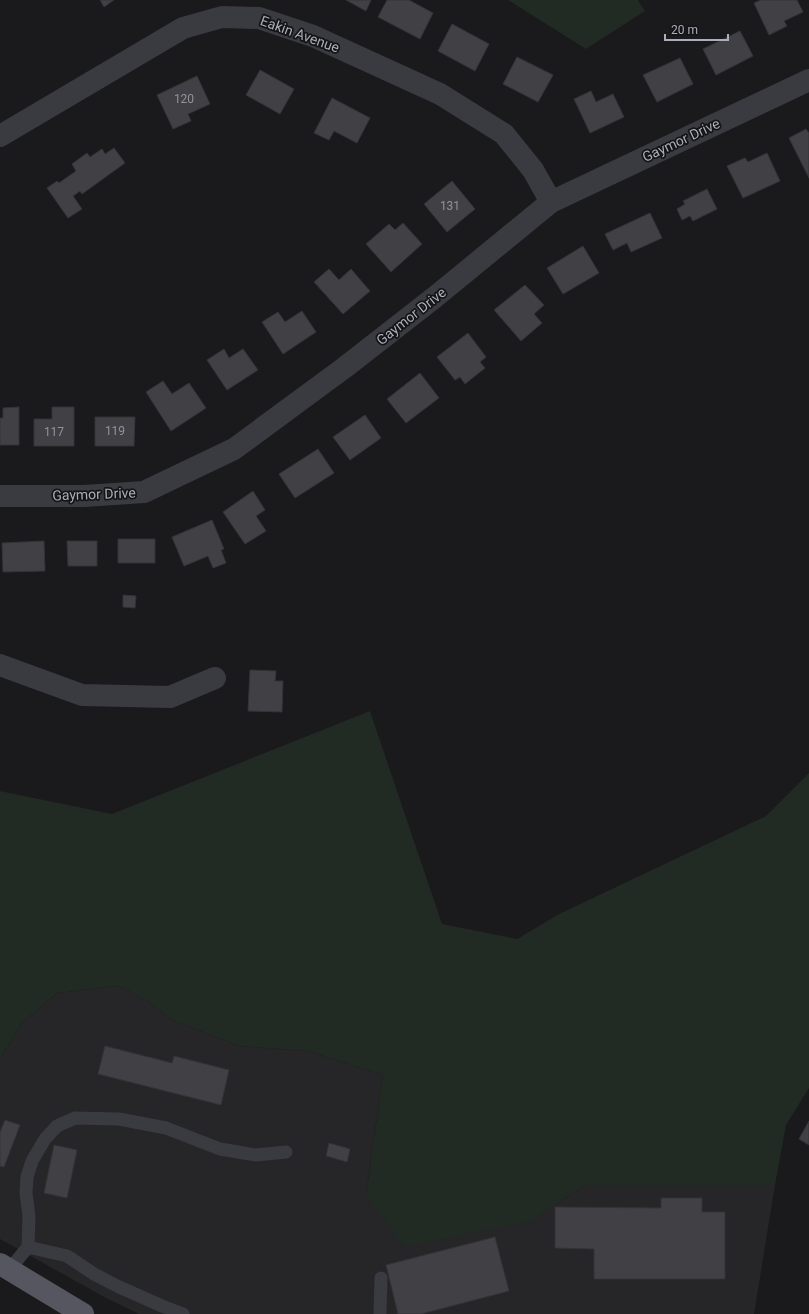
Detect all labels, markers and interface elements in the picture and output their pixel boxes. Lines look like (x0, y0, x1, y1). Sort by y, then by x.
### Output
street label: Eakin Avenue (258, 12, 342, 56)
scale bar (665, 16, 728, 42)
text: 20 m (671, 23, 698, 37)
house number: 120 (174, 92, 194, 106)
street label: Gaymor Drive (640, 115, 722, 165)
house number: 131 (440, 199, 460, 213)
street label: Gaymor Drive (373, 284, 449, 348)
house number: 119 (105, 424, 125, 438)
house number: 117 (44, 425, 64, 439)
street label: Gaymor Drive (52, 485, 136, 503)

